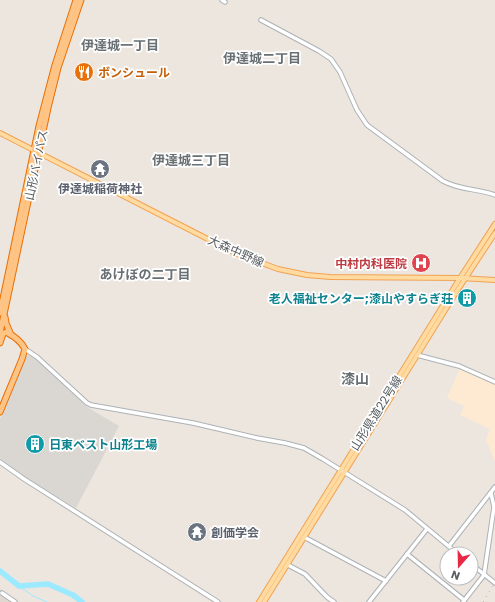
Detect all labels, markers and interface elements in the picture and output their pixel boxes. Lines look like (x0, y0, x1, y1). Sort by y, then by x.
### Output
district label: 伊達城一丁目 (81, 36, 159, 55)
district label: 伊達城二丁目 (223, 49, 301, 68)
restaurant icon: ボンシュール (73, 61, 95, 83)
place label: ボンシュール (98, 64, 170, 81)
street label: 山形バイパス (20, 128, 52, 202)
district label: 伊達城三丁目 (152, 151, 230, 170)
temple icon: 伊達城稲荷神社 (89, 158, 111, 180)
place label: 伊達城稲荷神社 (58, 180, 142, 197)
street label: 大森中野線 (205, 231, 267, 271)
hospital icon: 中村内科医院 (410, 252, 432, 274)
place label: 中村内科医院 (335, 255, 407, 272)
district label: あけぼの二丁目 (99, 265, 191, 284)
building icon: 老人福祉センター;漆山やすらぎ荘 (456, 287, 478, 309)
place label: 老人福祉センター;漆山やすらぎ荘 (269, 290, 453, 307)
district label: 漆山 (341, 369, 369, 389)
street label: 山形県道22号線 (346, 372, 406, 454)
building icon: 日東ベスト山形工場 (24, 433, 46, 455)
place label: 日東ベスト山形工場 (49, 436, 157, 453)
temple icon: 創価学会 (186, 521, 208, 543)
place label: 創価学会 (211, 524, 259, 541)
north arrow (439, 546, 479, 586)
text: N (449, 566, 462, 584)

